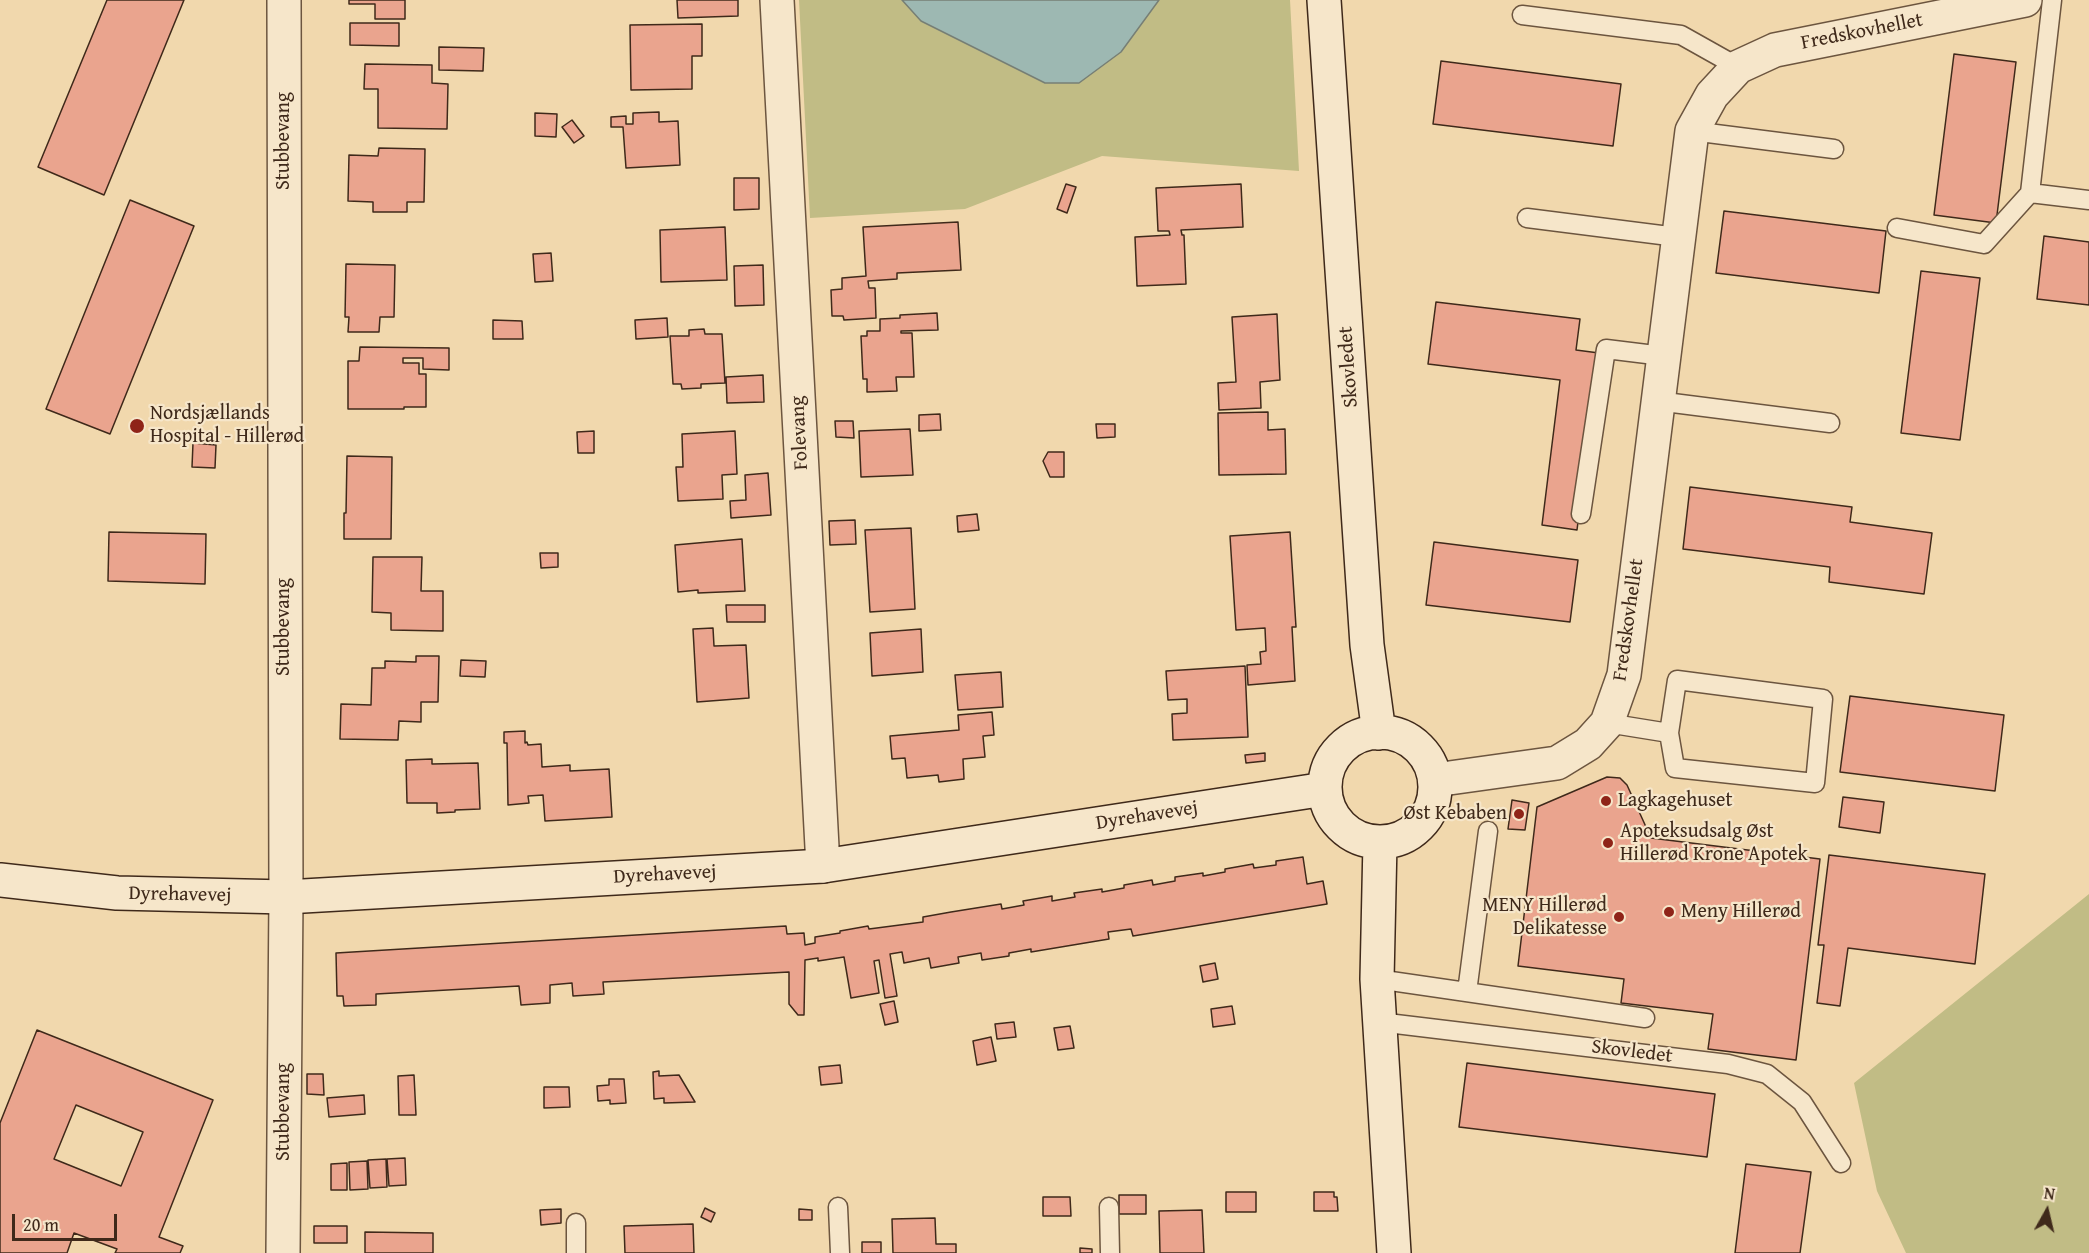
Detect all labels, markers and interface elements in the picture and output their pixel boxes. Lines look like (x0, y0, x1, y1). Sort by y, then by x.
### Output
street label: Fredskovhellet (1799, 8, 1925, 56)
street label: Stubbevang (272, 92, 296, 190)
street label: Skovledet (1334, 326, 1364, 408)
street label: Folevang (786, 395, 814, 471)
place label: Nordsjællands Hospital - Hillerød (150, 402, 304, 449)
marker: Nordsjællands Hospital - Hillerød (128, 417, 146, 435)
street label: Fredskovhellet (1609, 557, 1649, 683)
street label: Stubbevang (272, 578, 296, 676)
place label: Lagkagehuset (1618, 789, 1733, 813)
marker: Lagkagehuset (1599, 794, 1613, 808)
street label: Dyrehavevej (1094, 796, 1200, 836)
place label: Øst Kebaben (1403, 802, 1507, 826)
marker: Øst Kebaben (1512, 807, 1526, 821)
place label: Apoteksudsalg Øst Hillerød Krone Apotek (1620, 820, 1808, 867)
marker: Apoteksudsalg Øst Hillerød Krone Apotek (1601, 836, 1615, 850)
street label: Dyrehavevej (613, 860, 717, 890)
street label: Dyrehavevej (128, 882, 232, 908)
place label: MENY Hillerød Delikatesse (1482, 894, 1607, 941)
place label: Meny Hillerød (1681, 900, 1801, 924)
marker: Meny Hillerød (1662, 905, 1676, 919)
marker: MENY Hillerød Delikatesse (1612, 910, 1626, 924)
street label: Skovledet (1590, 1035, 1674, 1069)
street label: Stubbevang (272, 1063, 296, 1161)
north arrow (2017, 1181, 2077, 1241)
text: N (2043, 1181, 2056, 1206)
scale bar (15, 1202, 120, 1240)
text: 20 m (23, 1211, 59, 1238)

